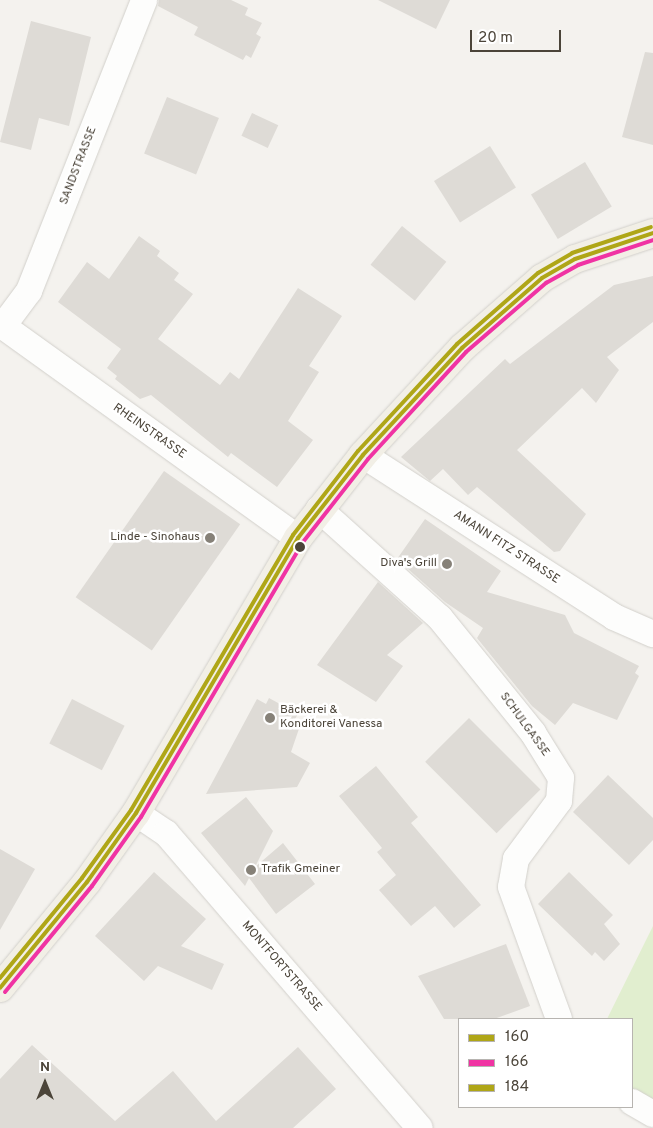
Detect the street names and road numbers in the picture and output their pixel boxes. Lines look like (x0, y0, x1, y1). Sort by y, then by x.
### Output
street label: SANDSTRASSE (58, 125, 100, 207)
street label: RHEINSTRASSE (110, 401, 188, 463)
street label: AMANN FITZ STRASSE (450, 508, 562, 588)
street label: SCHULGASSE (496, 690, 552, 760)
street label: MONTFORTSTRASSE (238, 919, 324, 1015)

